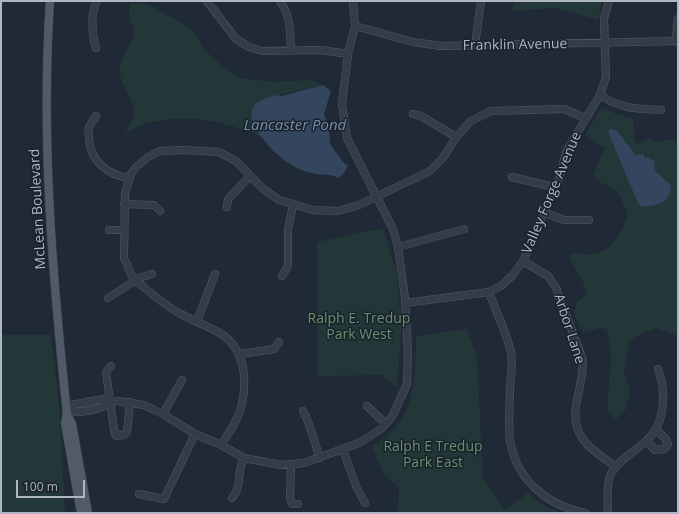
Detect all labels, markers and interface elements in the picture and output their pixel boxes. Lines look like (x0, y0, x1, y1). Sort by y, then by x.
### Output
street label: Franklin Avenue (463, 36, 567, 54)
water label: Lancaster Pond (244, 117, 346, 135)
street label: Valley Forge Avenue (519, 129, 585, 257)
street label: McLean Boulevard (26, 148, 50, 270)
street label: Arbor Lane (550, 292, 588, 366)
park label: Ralph E. Tredup Park West (308, 311, 410, 344)
park label: Ralph E Tredup Park East (383, 439, 483, 472)
scale bar (18, 472, 87, 498)
text: 100 m (23, 478, 58, 495)

